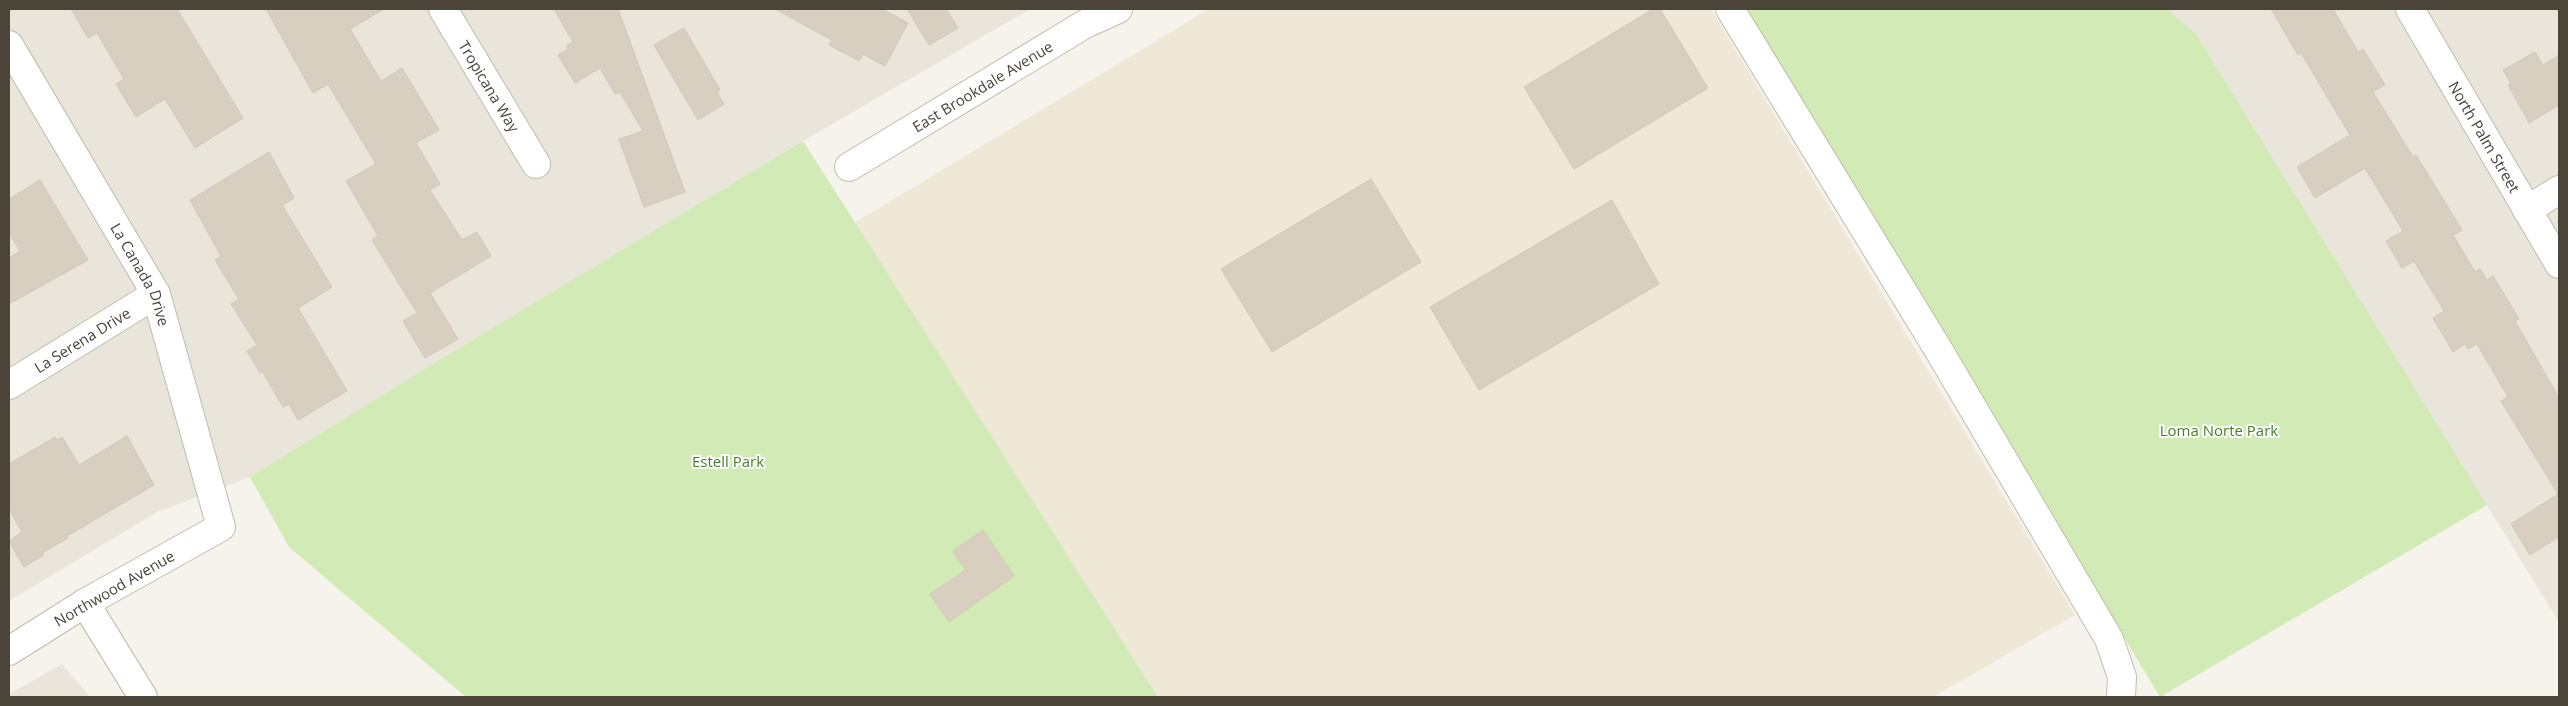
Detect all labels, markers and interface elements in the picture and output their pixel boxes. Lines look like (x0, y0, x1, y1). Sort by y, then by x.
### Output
street label: East Brookdale Avenue (908, 36, 1056, 136)
street label: Tropicana Way (454, 37, 525, 136)
street label: North Palm Street (2444, 77, 2525, 196)
street label: La Canada Drive (106, 219, 174, 328)
street label: La Serena Drive (30, 302, 134, 377)
park label: Loma Norte Park (2160, 420, 2278, 440)
park label: Estell Park (692, 451, 764, 471)
street label: Northwood Avenue (50, 545, 178, 631)

